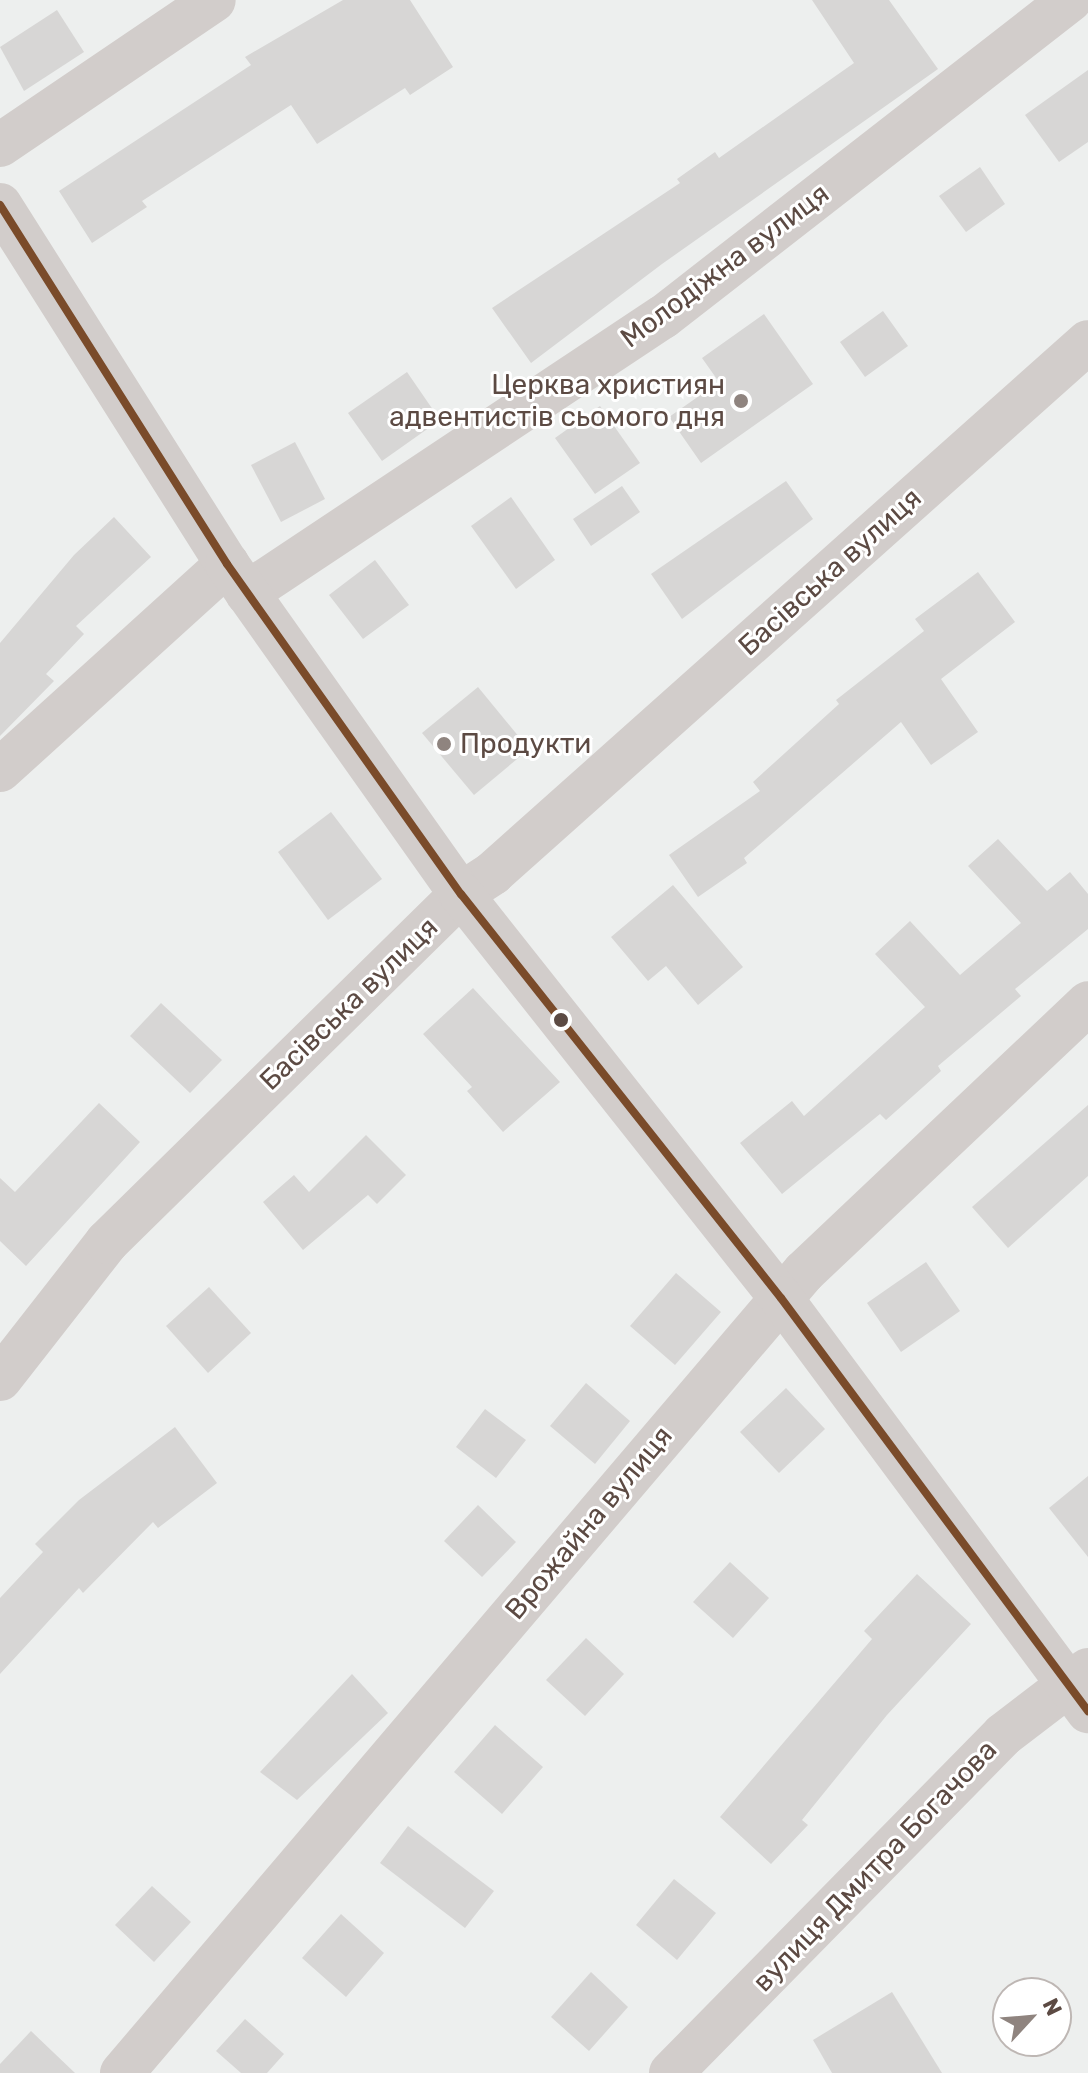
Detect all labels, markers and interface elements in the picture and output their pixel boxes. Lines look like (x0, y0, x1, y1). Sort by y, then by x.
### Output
street label: Молодіжна вулиця (614, 177, 836, 355)
place label: Церква християн адвентистів сьомого дня (389, 368, 725, 434)
marker: Церква християн адвентистів сьомого дня (732, 392, 750, 410)
street label: Басівська вулиця (732, 481, 928, 663)
place label: Продукти (460, 727, 591, 761)
marker: Продукти (435, 735, 453, 753)
street label: Басівська вулиця (253, 911, 445, 1097)
unlabelled marker (553, 1012, 569, 1028)
street label: Врожайна вулиця (498, 1420, 680, 1626)
street label: вулиця Дмитра Богачова (746, 1733, 1004, 1999)
north arrow (992, 1977, 1072, 2057)
text: N (1037, 1994, 1068, 2020)

